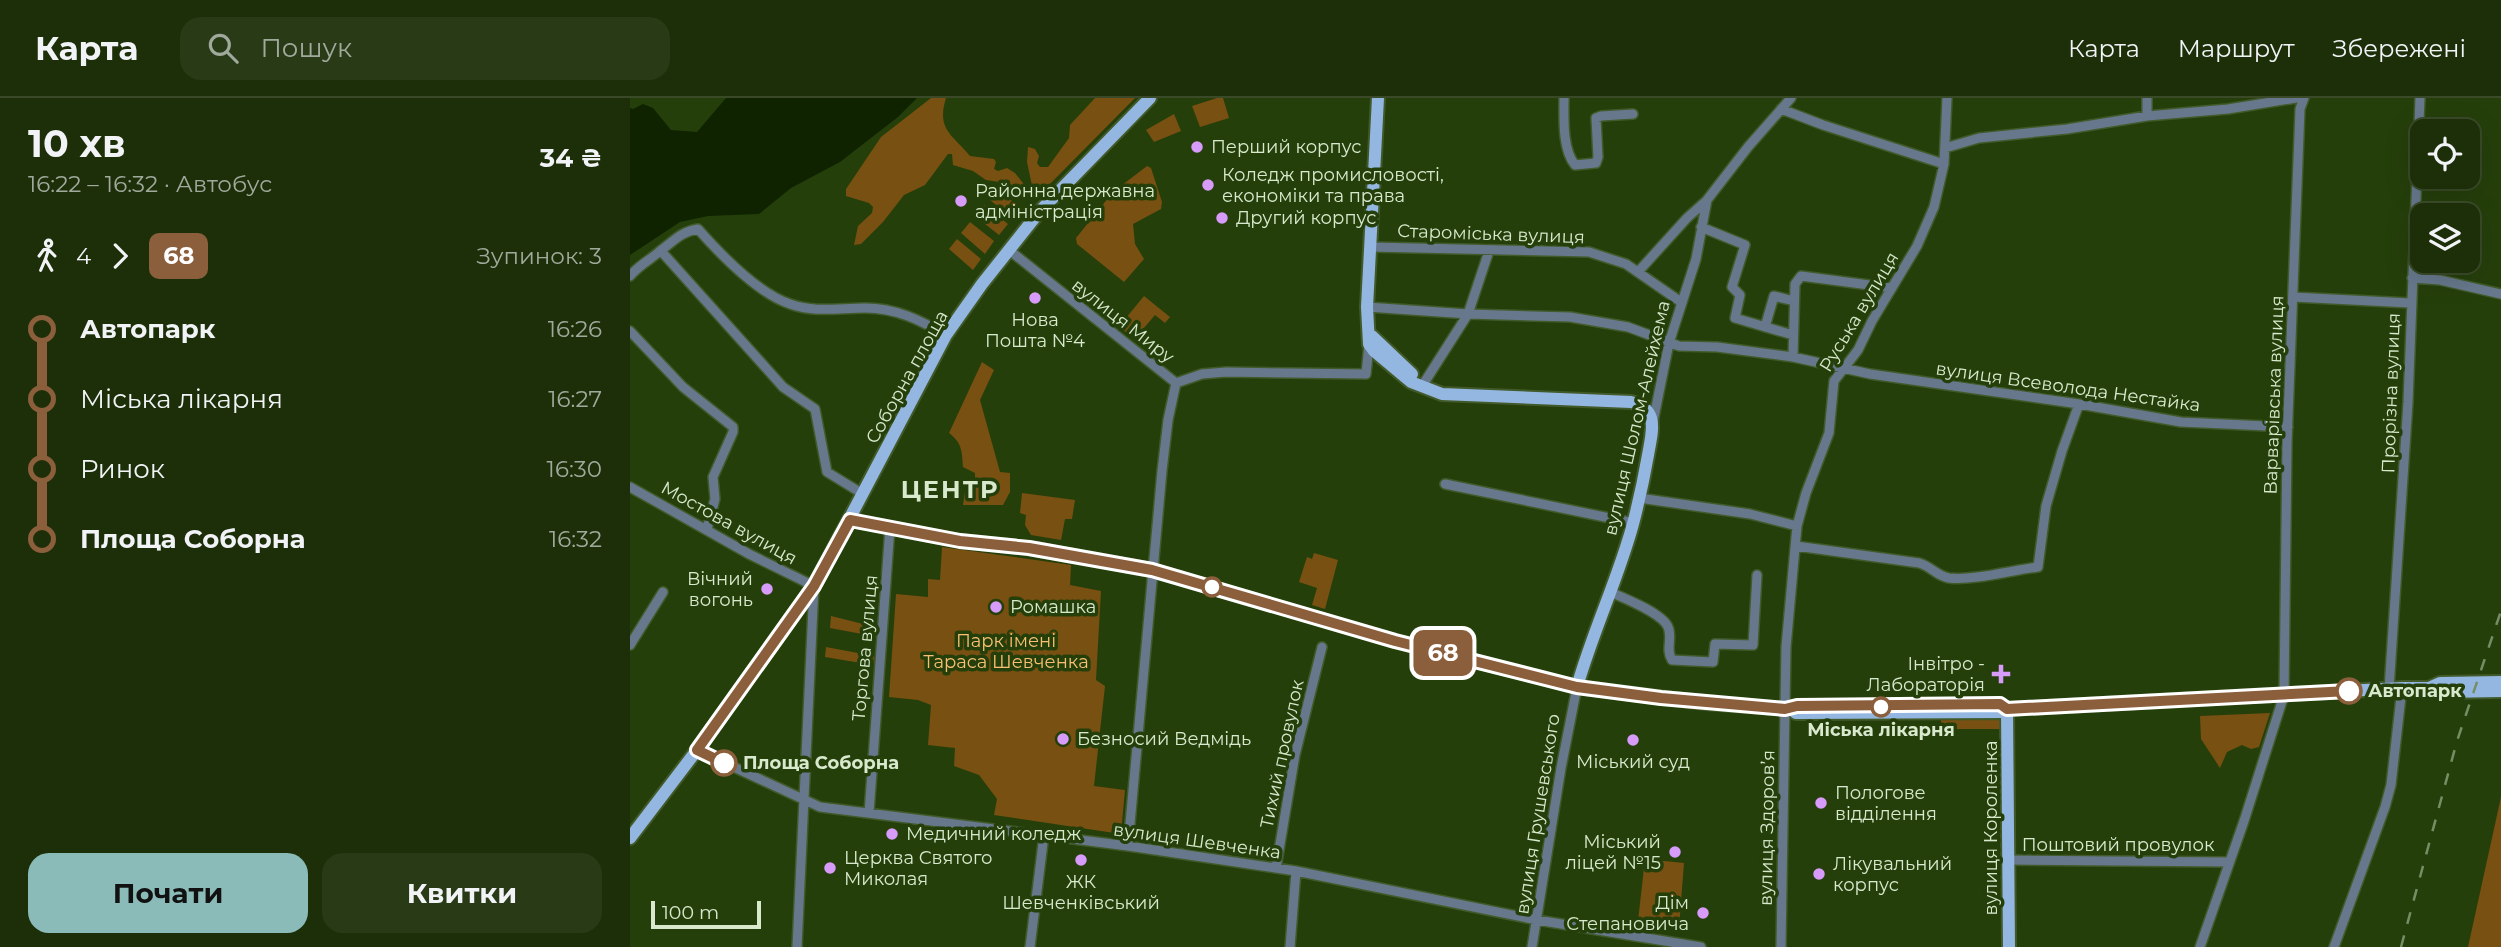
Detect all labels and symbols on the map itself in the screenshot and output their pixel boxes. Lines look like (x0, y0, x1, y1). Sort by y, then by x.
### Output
place label: Перший корпус (1211, 136, 1362, 158)
marker: Перший корпус (1189, 139, 1205, 155)
place label: Коледж промисловості, економіки та права (1222, 164, 1444, 207)
marker: Коледж промисловості, економіки та права (1200, 177, 1216, 193)
place label: Районна державна адміністрація (975, 180, 1155, 223)
marker: Районна державна адміністрація (953, 193, 969, 209)
place label: Другий корпус (1236, 207, 1376, 229)
marker: Другий корпус (1214, 210, 1230, 226)
street label: Староміська вулиця (1397, 220, 1585, 248)
street label: Руська вулиця (1815, 248, 1903, 376)
street label: вулиця Миру (1067, 274, 1179, 368)
marker: Нова Пошта №4 (1027, 290, 1043, 306)
street label: Варварівська вулиця (2260, 295, 2288, 495)
street label: вулиця Шолом-Алейхема (1599, 298, 1675, 538)
street label: Соборна площа (861, 306, 953, 448)
place label: Нова Пошта №4 (985, 309, 1085, 352)
street label: Прорізна вулиця (2377, 312, 2405, 474)
street label: вулиця Всеволода Нестайка (1934, 358, 2202, 416)
district label: ЦЕНТР (901, 475, 999, 504)
street label: Мостова вулиця (657, 477, 801, 569)
place label: Вічний вогонь (687, 568, 753, 611)
street label: Торгова вулиця (848, 574, 882, 722)
unlabelled marker (1202, 577, 1222, 597)
marker: Вічний вогонь (759, 581, 775, 597)
place label: Ромашка (1010, 596, 1096, 618)
marker: Ромашка (988, 599, 1004, 615)
park label: Парк імені Тараса Шевченка (923, 630, 1089, 673)
line badge: 68 (1412, 630, 1474, 676)
place label: Інвітро - Лабораторія (1867, 653, 1985, 696)
marker: Інвітро - Лабораторія (1991, 664, 2011, 684)
street label: Тихий провулок (1255, 677, 1309, 830)
marker: Автопарк (2336, 678, 2362, 704)
place label: Автопарк (2368, 680, 2462, 702)
marker: Міська лікарня (1871, 697, 1891, 717)
street label: вулиця Грушевського (1511, 712, 1565, 916)
place label: Міська лікарня (1807, 719, 1955, 741)
place label: Безносий Ведмідь (1077, 728, 1251, 750)
marker: Безносий Ведмідь (1055, 731, 1071, 747)
marker: Міський суд (1625, 732, 1641, 748)
street label: вулиця Короленка (1980, 741, 2002, 915)
marker: Площа Соборна (711, 750, 737, 776)
street label: вулиця Здоровʼя (1755, 750, 1779, 906)
place label: Міський суд (1576, 751, 1690, 773)
place label: Площа Соборна (743, 752, 899, 774)
place label: Пологове відділення (1835, 782, 1937, 825)
marker: Пологове відділення (1813, 795, 1829, 811)
street label: вулиця Шевченка (1112, 818, 1282, 864)
place label: Медичний коледж (906, 823, 1081, 845)
marker: Медичний коледж (884, 826, 900, 842)
place label: Міський ліцей №15 (1565, 831, 1661, 874)
street label: Поштовий провулок (2022, 834, 2215, 856)
marker: Міський ліцей №15 (1667, 844, 1683, 860)
place label: Церква Святого Миколая (844, 847, 993, 890)
marker: ЖК Шевченківський (1073, 852, 1089, 868)
place label: Лікувальний корпус (1833, 853, 1952, 896)
marker: Церква Святого Миколая (822, 860, 838, 876)
marker: Лікувальний корпус (1811, 866, 1827, 882)
place label: ЖК Шевченківський (1002, 871, 1160, 914)
place label: Дім Степановича (1566, 892, 1689, 935)
scale bar (651, 898, 761, 930)
marker: Дім Степановича (1695, 905, 1711, 921)

